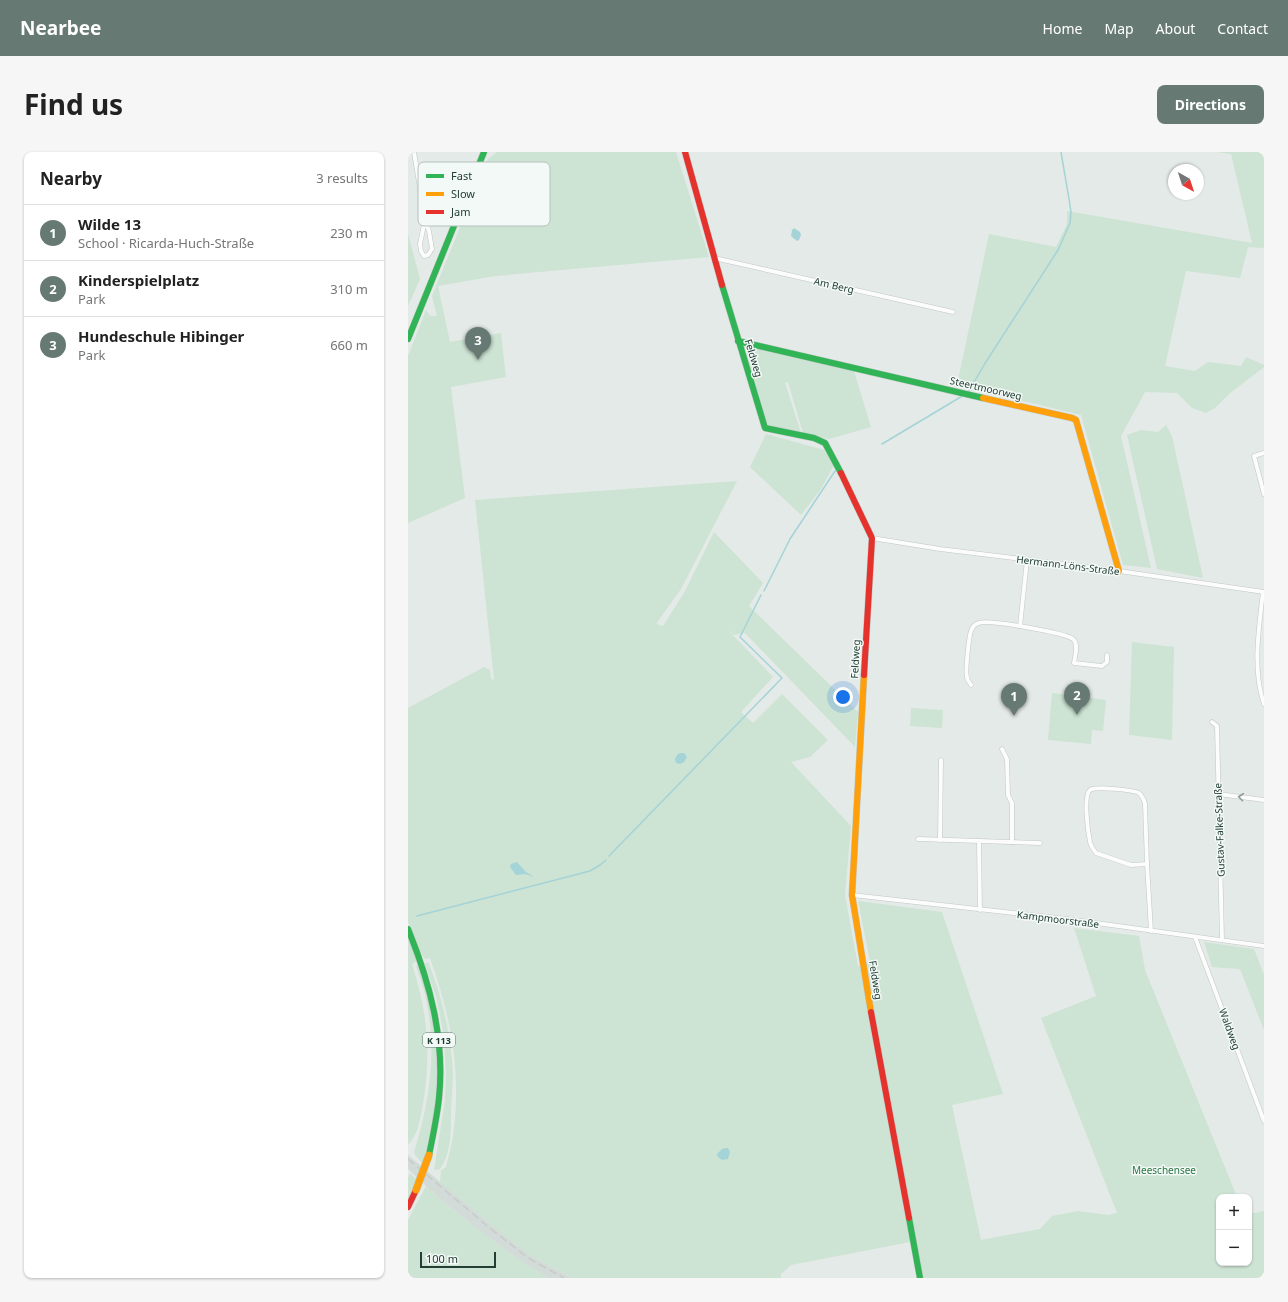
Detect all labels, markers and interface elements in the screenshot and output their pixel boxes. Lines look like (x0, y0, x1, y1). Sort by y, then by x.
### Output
text: Nearbee (20, 15, 101, 41)
text: Home (1043, 19, 1082, 38)
text: Map (1104, 19, 1134, 38)
text: About (1156, 19, 1195, 38)
text: Contact (1217, 19, 1268, 38)
text: Find us (24, 85, 123, 123)
button: Directions (1157, 85, 1264, 124)
legend (418, 162, 550, 226)
north arrow (1168, 164, 1204, 200)
text: Nearby (40, 167, 102, 190)
text: Fast (451, 168, 472, 183)
text: 3 results (316, 169, 368, 187)
text: Slow (451, 186, 475, 201)
text: Jam (450, 204, 470, 219)
text: Wilde 13 (78, 214, 141, 234)
text: 1 (49, 224, 57, 242)
text: 230 m (330, 224, 368, 242)
text: School · Ricarda-Huch-Straße (78, 234, 254, 252)
text: Kinderspielplatz (78, 270, 199, 290)
street label: Am Berg (813, 274, 855, 296)
text: 2 (49, 280, 57, 298)
text: 310 m (330, 280, 368, 298)
text: Park (78, 290, 105, 308)
text: Hundeschule Hibinger (78, 326, 244, 346)
pin: 3 (465, 327, 491, 360)
text: 3 (49, 336, 57, 354)
text: 660 m (330, 336, 368, 354)
street label: Feldweg (742, 337, 766, 379)
text: Park (78, 346, 105, 364)
street label: Steertmoorweg (949, 373, 1023, 403)
street label: Hermann-Löns-Straße (1016, 552, 1121, 578)
street label: Feldweg (847, 639, 863, 679)
pin: 2 (1064, 682, 1090, 715)
pin: 1 (1001, 683, 1027, 716)
your location (833, 687, 853, 707)
street label: Gustav-Falke-Straße (1210, 782, 1228, 877)
one-way arrow (1238, 793, 1244, 802)
street label: Kampmoorstraße (1016, 907, 1100, 931)
street label: Feldweg (866, 960, 886, 1000)
street label: Waldweg (1216, 1006, 1244, 1052)
road number: K 113 (423, 1033, 455, 1047)
park label: Meeschensee (1132, 1163, 1196, 1177)
map controls (1216, 1194, 1252, 1266)
button: + (1216, 1194, 1252, 1230)
button: − (1216, 1230, 1252, 1266)
scale bar (420, 1250, 496, 1269)
text: 100 m (426, 1251, 458, 1266)

